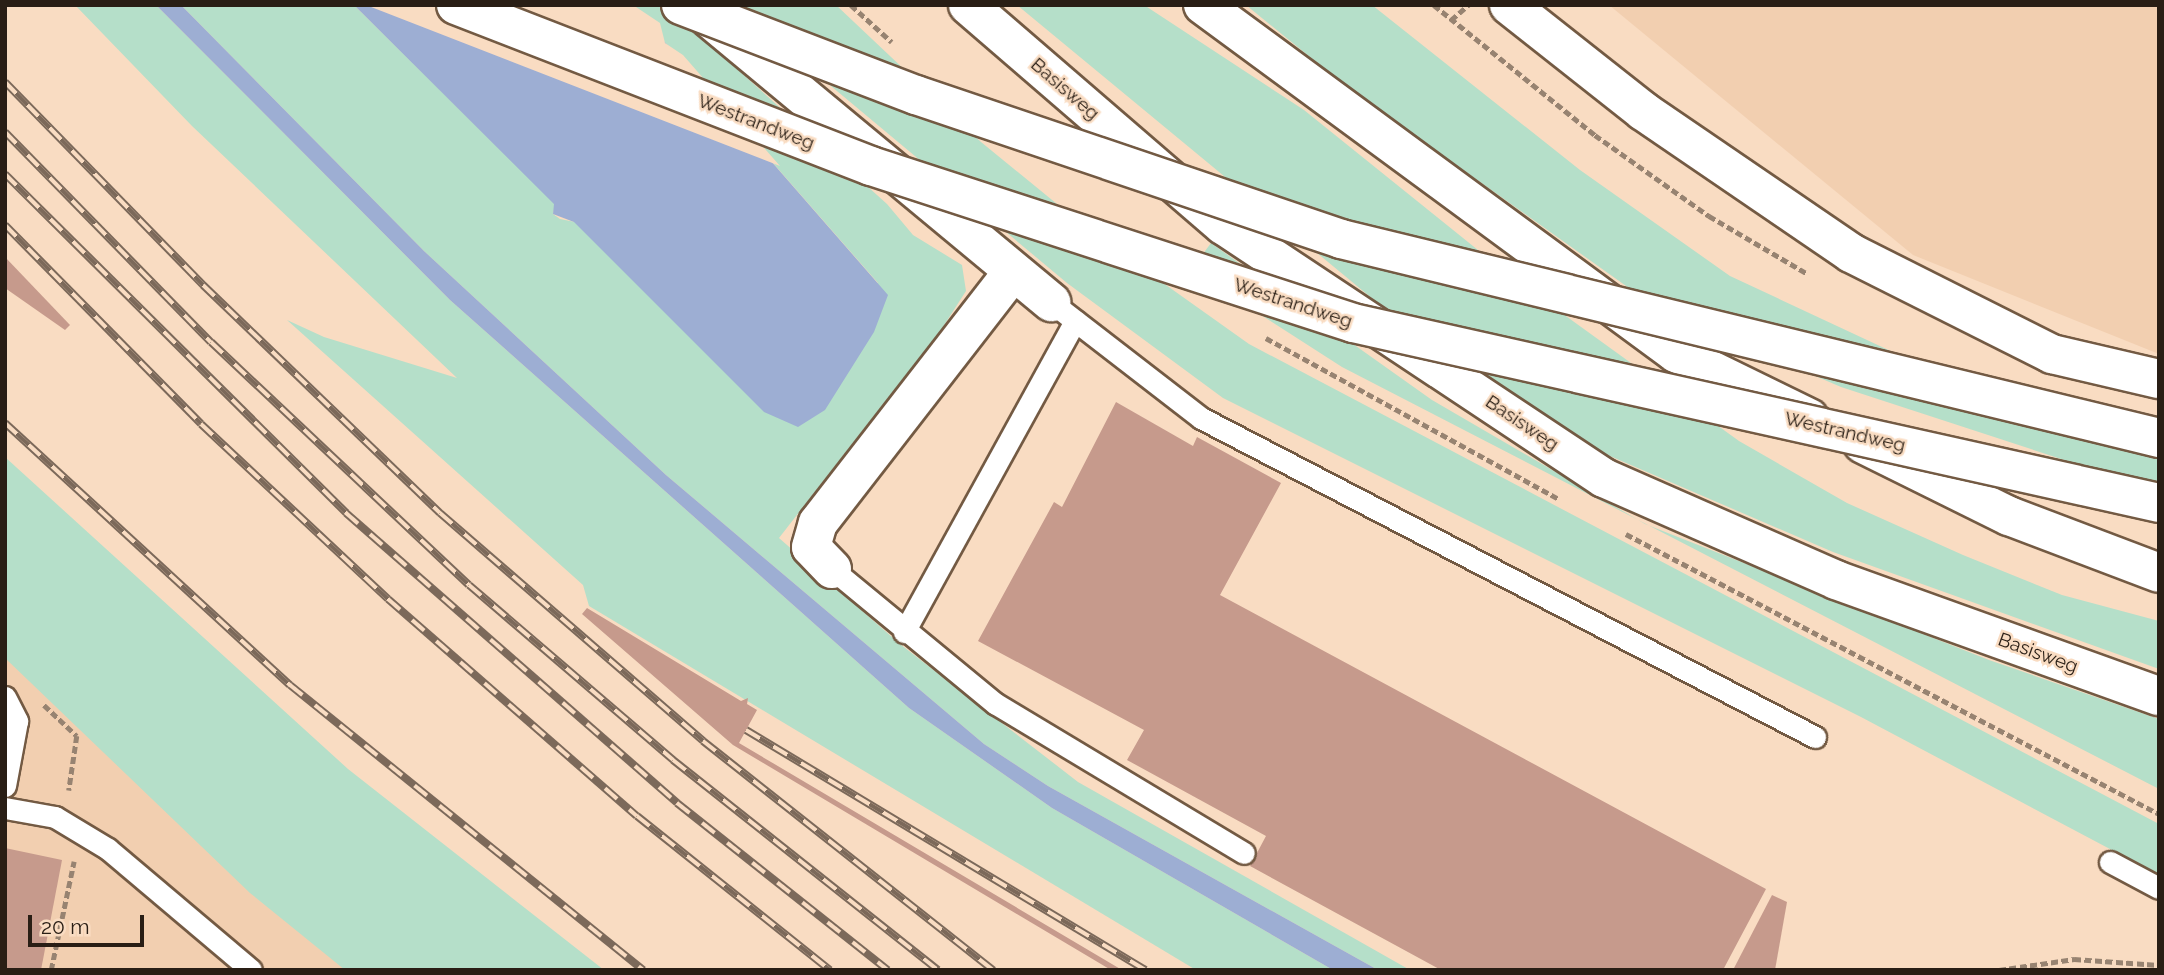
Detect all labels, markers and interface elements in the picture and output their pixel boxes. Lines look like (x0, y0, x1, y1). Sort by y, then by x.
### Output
street label: Basisweg (1026, 53, 1104, 125)
street label: Westrandweg (694, 89, 818, 155)
street label: Westrandweg (1231, 273, 1355, 333)
street label: Basisweg (1481, 390, 1563, 456)
street label: Westrandweg (1782, 407, 1908, 457)
street label: Basisweg (1995, 628, 2081, 678)
scale bar (32, 902, 147, 946)
text: 20 m (41, 914, 89, 939)

